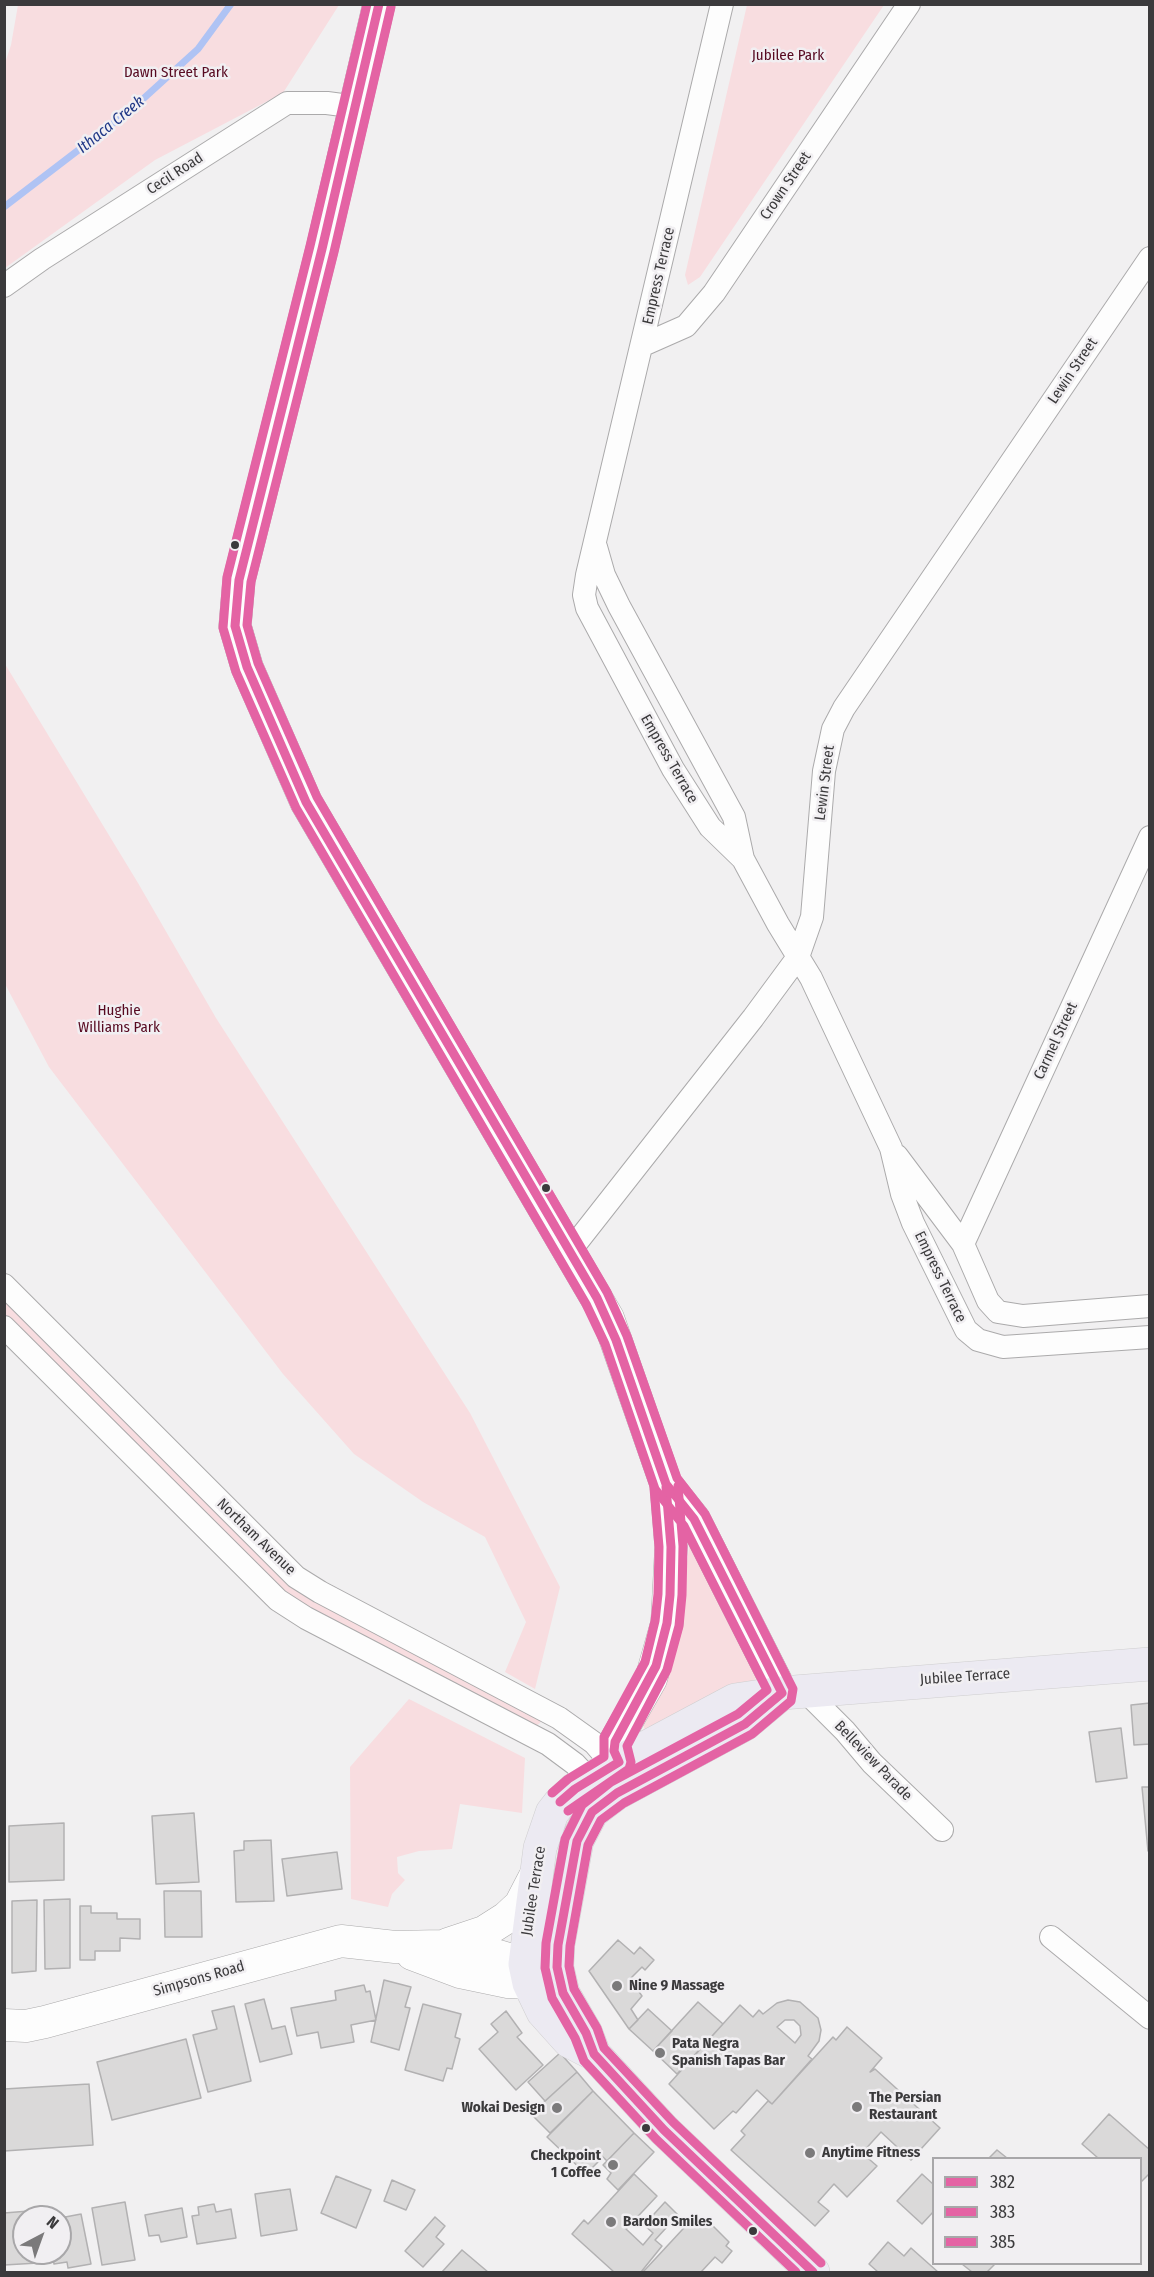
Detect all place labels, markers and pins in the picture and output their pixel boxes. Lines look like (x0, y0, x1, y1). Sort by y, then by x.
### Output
unlabelled marker (229, 539, 241, 551)
unlabelled marker (540, 1182, 552, 1194)
place label: Nine 9 Massage (629, 1977, 725, 1995)
marker: Nine 9 Massage (610, 1979, 624, 1993)
place label: Pata Negra Spanish Tapas Bar (672, 2035, 785, 2070)
marker: Pata Negra Spanish Tapas Bar (653, 2046, 667, 2060)
place label: The Persian Restaurant (869, 2089, 941, 2124)
place label: Wokai Design (461, 2099, 545, 2117)
marker: The Persian Restaurant (850, 2100, 864, 2114)
marker: Wokai Design (550, 2101, 564, 2115)
unlabelled marker (640, 2122, 652, 2134)
place label: Anytime Fitness (822, 2144, 920, 2162)
marker: Anytime Fitness (803, 2146, 817, 2160)
place label: Checkpoint 1 Coffee (530, 2147, 601, 2182)
marker: Checkpoint 1 Coffee (606, 2158, 620, 2172)
place label: Bardon Smiles (623, 2213, 712, 2231)
marker: Bardon Smiles (604, 2215, 618, 2229)
unlabelled marker (747, 2225, 759, 2237)

